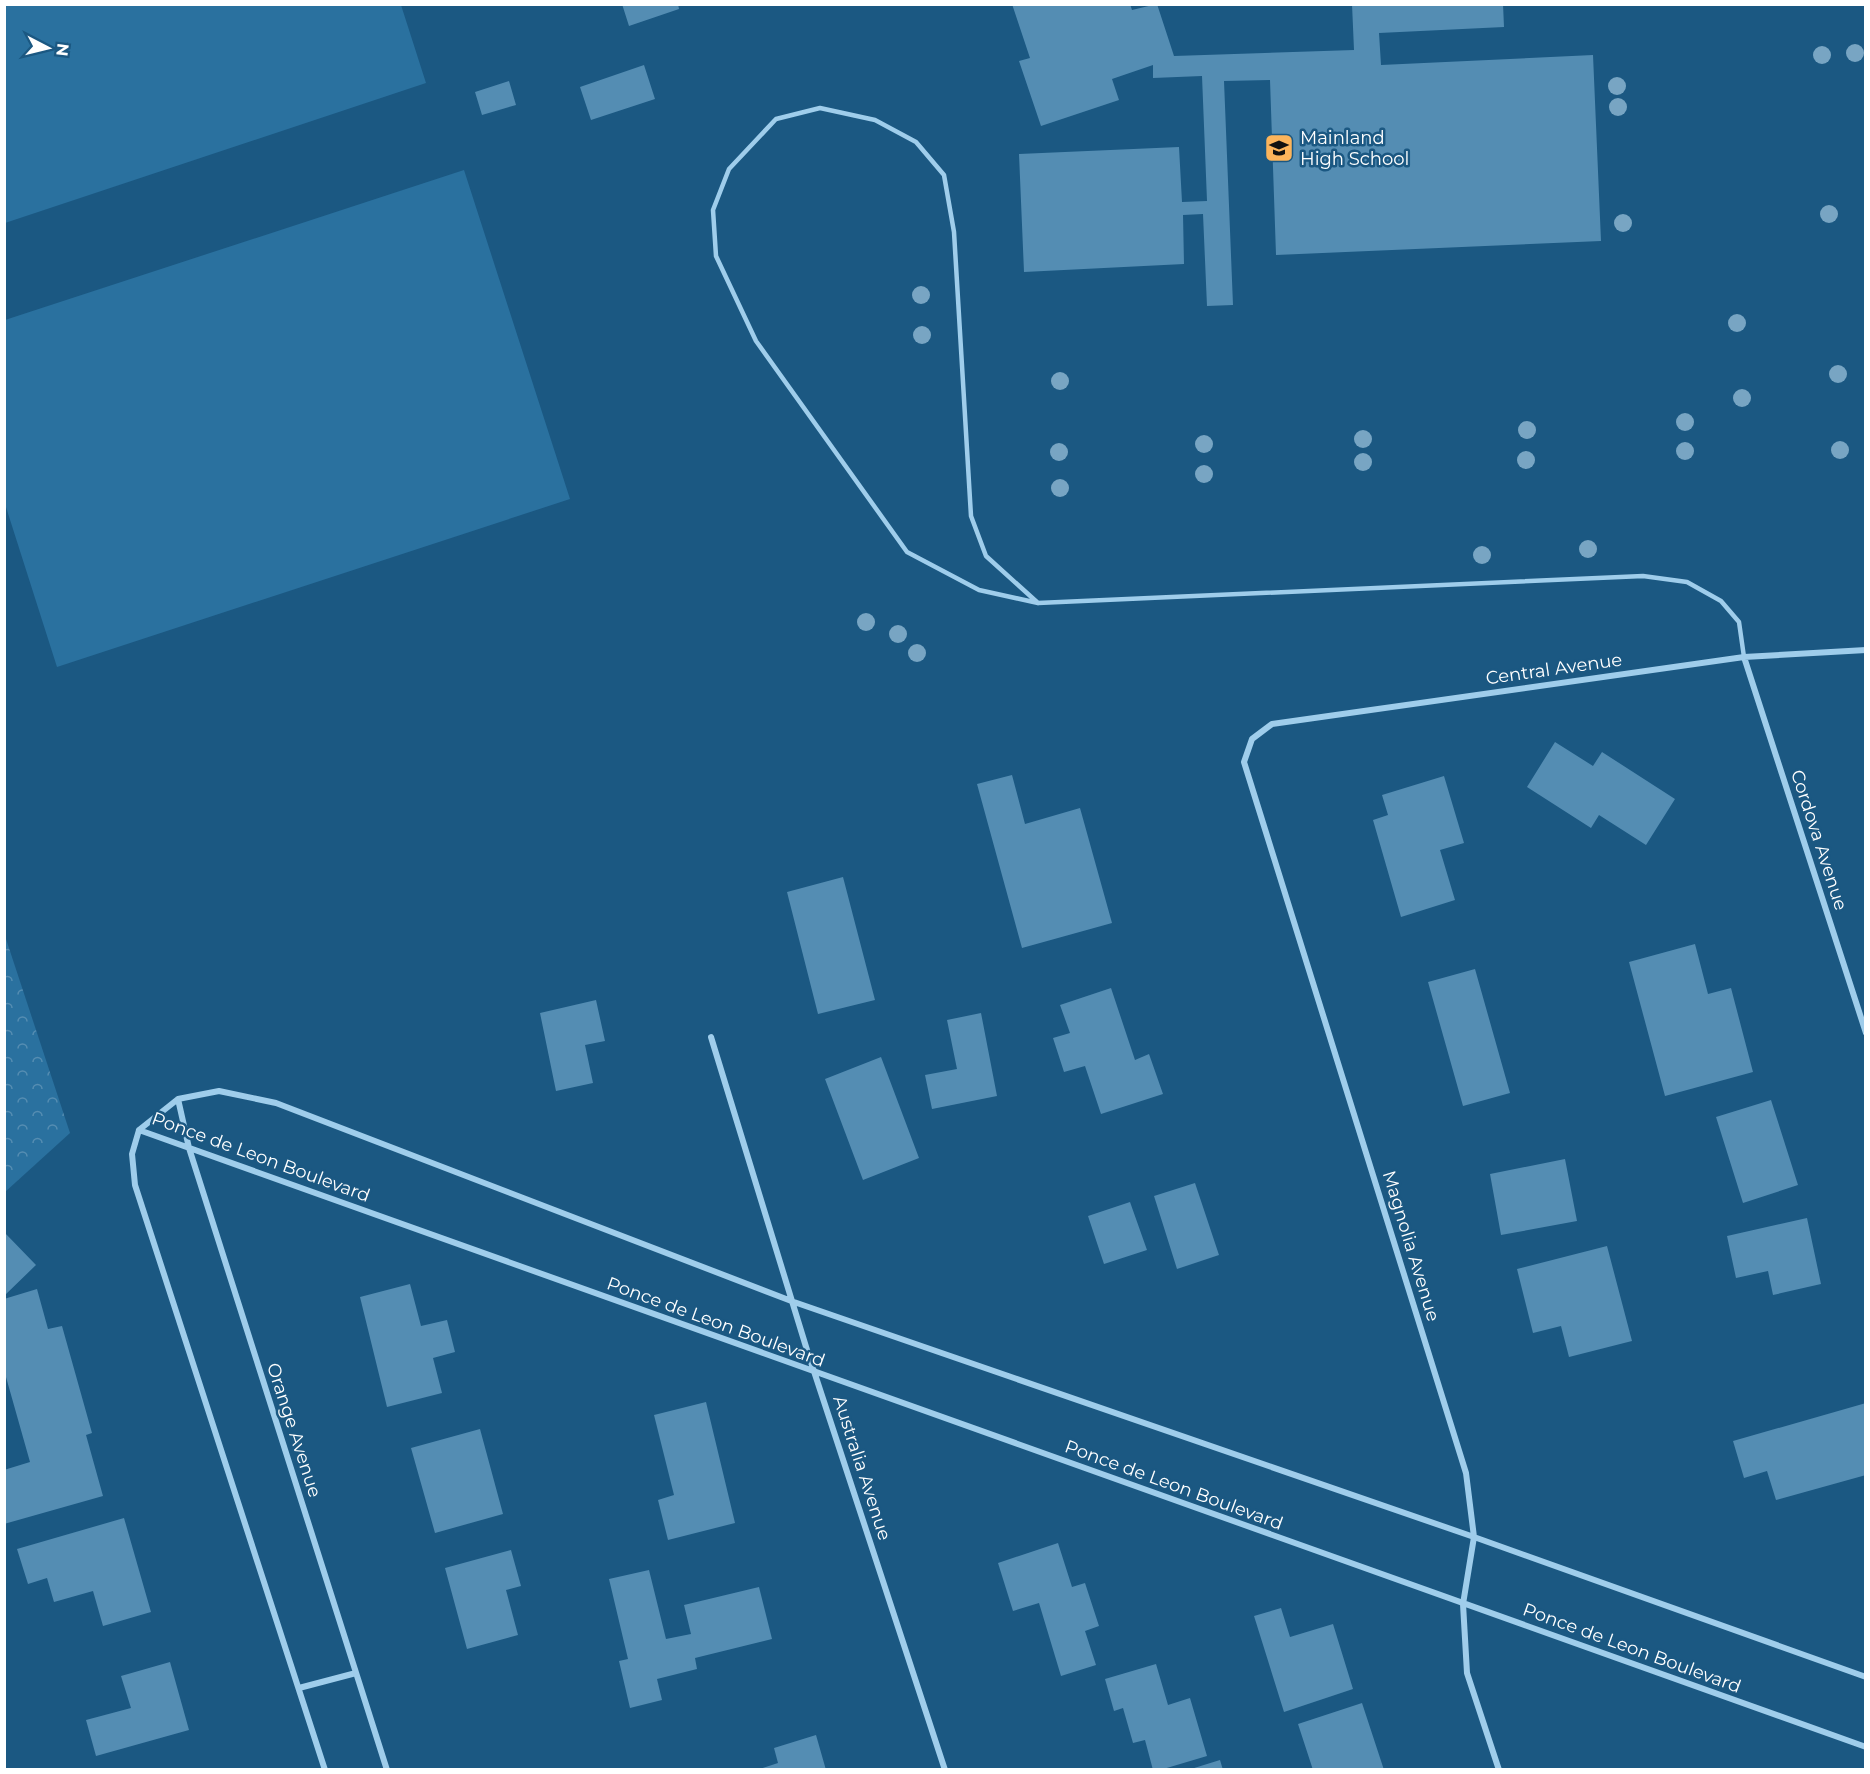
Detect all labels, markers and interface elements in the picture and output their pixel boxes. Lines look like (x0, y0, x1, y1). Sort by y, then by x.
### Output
north arrow (18, 18, 78, 78)
text: N (52, 42, 73, 57)
place label: Mainland High School (1300, 127, 1409, 170)
school or university icon: Mainland High School (1263, 132, 1295, 164)
street label: Central Avenue (1484, 649, 1624, 689)
street label: Cordova Avenue (1786, 767, 1852, 913)
street label: Ponce de Leon Boulevard (149, 1107, 373, 1207)
street label: Magnolia Avenue (1378, 1168, 1444, 1324)
street label: Ponce de Leon Boulevard (604, 1272, 828, 1372)
street label: Orange Avenue (262, 1360, 326, 1500)
street label: Australia Avenue (828, 1393, 896, 1543)
street label: Ponce de Leon Boulevard (1062, 1435, 1286, 1535)
street label: Ponce de Leon Boulevard (1520, 1598, 1744, 1698)

